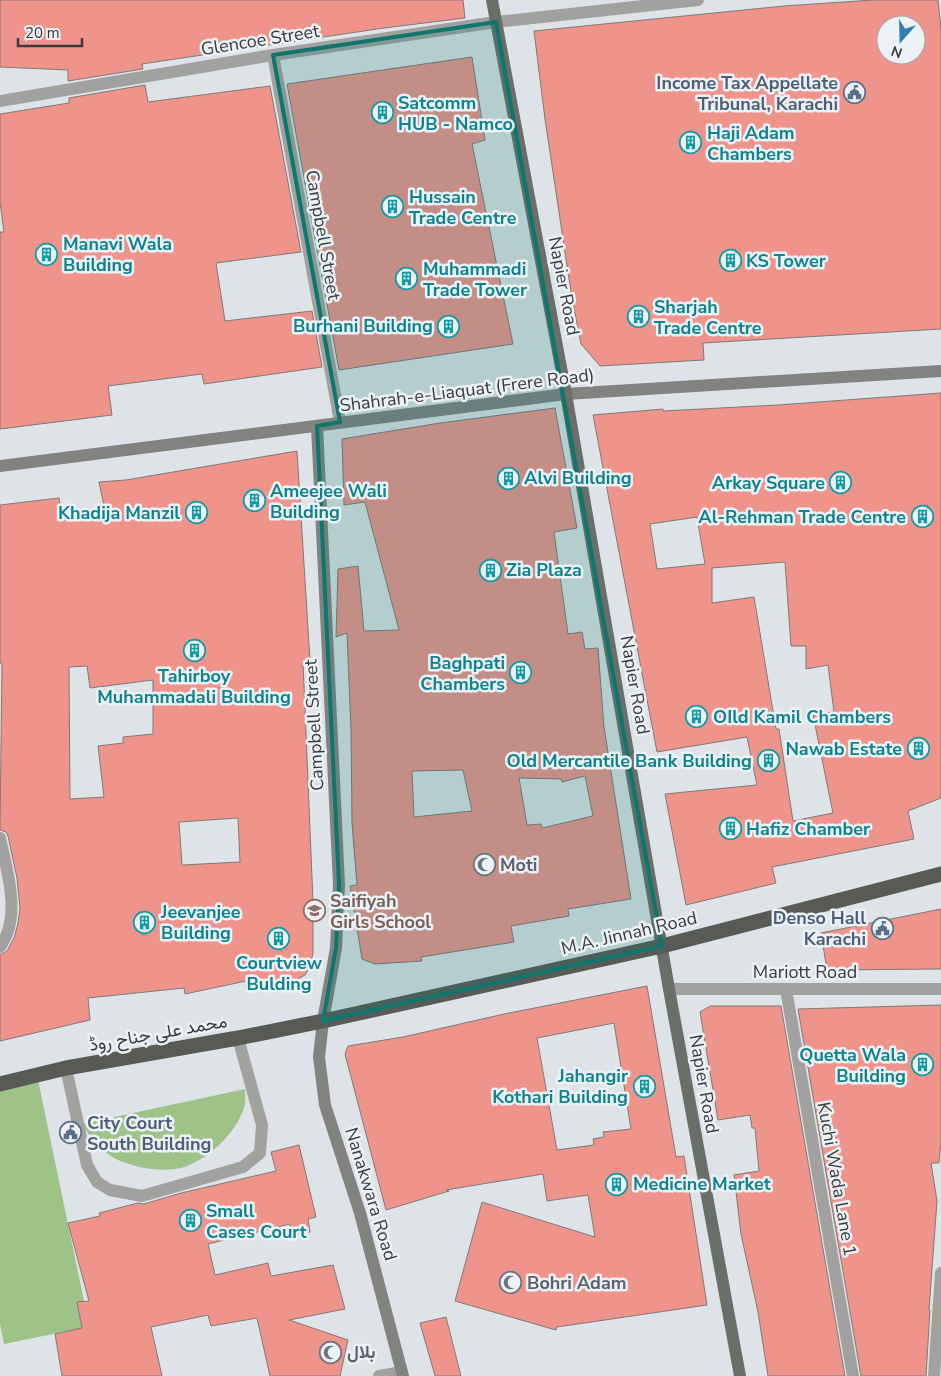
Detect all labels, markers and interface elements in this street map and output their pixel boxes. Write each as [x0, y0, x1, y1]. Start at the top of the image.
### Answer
scale bar [18, 15, 81, 47]
north arrow [876, 15, 926, 65]
street label: Glencoe Street [199, 19, 322, 61]
text: 20 m [25, 23, 60, 43]
text: N [889, 41, 905, 62]
place label: Income Tax Appellate Tribunal, Karachi [656, 71, 838, 116]
public building icon: Income Tax Appellate Tribunal, Karachi [842, 81, 866, 105]
place label: Satcomm HUB - Namco [398, 91, 513, 136]
building icon: Satcomm HUB - Namco [370, 101, 394, 125]
place label: Haji Adam Chambers [707, 121, 795, 166]
building icon: Haji Adam Chambers [679, 131, 703, 155]
street label: Campbell Street [300, 168, 346, 303]
place label: Hussain Trade Centre [409, 185, 517, 230]
building icon: Hussain Trade Centre [381, 195, 405, 219]
place label: Manavi Wala Building [63, 232, 172, 277]
street label: Napier Road [543, 235, 585, 337]
building icon: Manavi Wala Building [35, 242, 59, 266]
building icon: KS Tower [718, 249, 742, 273]
place label: KS Tower [746, 249, 826, 273]
place label: Muhammadi Trade Tower [423, 257, 527, 302]
building icon: Muhammadi Trade Tower [395, 267, 419, 291]
place label: Sharjah Trade Centre [654, 295, 762, 340]
building icon: Sharjah Trade Centre [626, 305, 650, 329]
place label: Burhani Building [293, 314, 433, 338]
building icon: Burhani Building [437, 314, 461, 338]
street label: Shahrah-e-Liaquat (Frere Road) [338, 362, 596, 418]
building icon: Alvi Building [496, 466, 520, 490]
place label: Alvi Building [524, 466, 632, 490]
place label: Arkay Square [712, 471, 825, 495]
building icon: Arkay Square [829, 471, 853, 495]
place label: Ameejee Wali Building [270, 479, 387, 524]
building icon: Ameejee Wali Building [242, 489, 266, 513]
place label: Khadija Manzil [58, 501, 180, 525]
building icon: Khadija Manzil [184, 501, 208, 525]
place label: Al-Rehman Trade Centre [698, 505, 906, 529]
building icon: Al-Rehman Trade Centre [910, 505, 934, 529]
building icon: Zia Plaza [478, 558, 502, 582]
place label: Zia Plaza [506, 558, 582, 582]
street label: Napier Road [614, 634, 656, 736]
building icon: Tahirboy Muhammadali Building [182, 639, 206, 663]
place label: Baghpati Chambers [420, 651, 505, 696]
street label: Campbell Street [299, 658, 329, 791]
building icon: Baghpati Chambers [509, 661, 533, 685]
place label: Tahirboy Muhammadali Building [97, 664, 291, 709]
building icon: OIld Kamil Chambers [685, 705, 709, 729]
place label: OIld Kamil Chambers [713, 705, 891, 729]
place label: Nawab Estate [785, 737, 902, 761]
building icon: Nawab Estate [906, 737, 930, 761]
place label: Old Mercantile Bank Building [507, 749, 752, 773]
building icon: Old Mercantile Bank Building [756, 749, 780, 773]
building icon: Hafiz Chamber [718, 817, 742, 841]
place label: Hafiz Chamber [746, 817, 870, 841]
mosque icon: Moti [472, 853, 496, 877]
place label: Moti [500, 853, 537, 877]
place label: Saifiyah Girls School [330, 889, 431, 934]
school or university icon: Saifiyah Girls School [302, 899, 326, 923]
place label: Jeevanjee Building [160, 900, 241, 945]
street label: M.A. Jinnah Road [559, 906, 699, 960]
place label: Denso Hall Karachi [773, 906, 866, 951]
building icon: Jeevanjee Building [133, 910, 157, 934]
public building icon: Denso Hall Karachi [870, 916, 894, 940]
building icon: Courtview Bulding [267, 926, 291, 950]
place label: Courtview Bulding [236, 951, 323, 996]
street label: Mariott Road [753, 960, 857, 984]
street label: محمد علی جناح روڈ [87, 1009, 229, 1057]
street label: Napier Road [683, 1033, 725, 1135]
place label: Quetta Wala Building [799, 1043, 906, 1088]
building icon: Quetta Wala Building [910, 1053, 934, 1077]
place label: Jahangir Kothari Building [492, 1064, 628, 1109]
building icon: Jahangir Kothari Building [632, 1074, 656, 1098]
street label: Kuchi Wada Lane 1 [812, 1100, 862, 1258]
place label: City Court South Building [87, 1111, 211, 1156]
public building icon: City Court South Building [59, 1121, 83, 1145]
street label: Nanakwara Road [339, 1124, 403, 1264]
building icon: Medicine Market [605, 1172, 629, 1196]
place label: Medicine Market [633, 1172, 771, 1196]
place label: Small Cases Court [206, 1199, 307, 1244]
building icon: Small Cases Court [178, 1209, 202, 1233]
mosque icon: Bohri Adam [499, 1271, 523, 1295]
place label: Bohri Adam [527, 1271, 627, 1295]
mosque icon: بلال [319, 1340, 343, 1364]
place label: بلال [347, 1340, 375, 1364]

